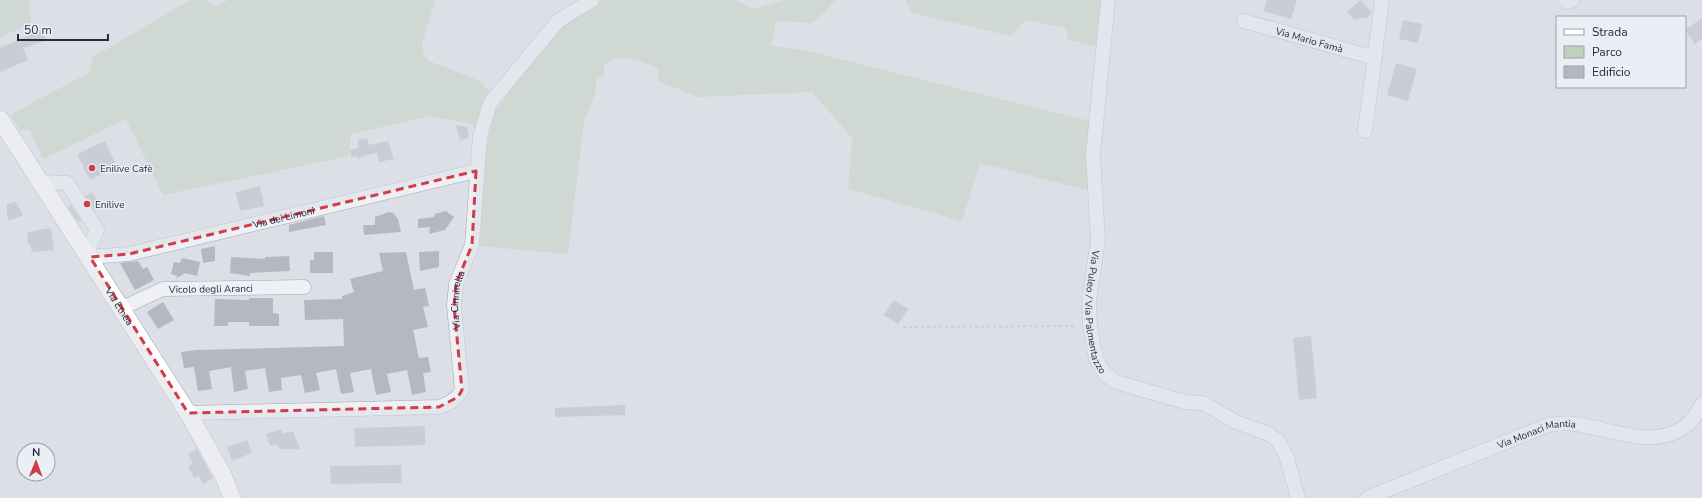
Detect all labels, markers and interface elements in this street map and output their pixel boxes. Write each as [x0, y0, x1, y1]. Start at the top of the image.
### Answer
scale bar [18, 16, 108, 42]
legend [1556, 16, 1686, 88]
text: 50 m [24, 22, 52, 38]
street label: Via Mario Famà [1273, 24, 1345, 57]
text: Strada [1592, 24, 1628, 40]
text: Parco [1592, 44, 1622, 60]
text: Edificio [1592, 64, 1631, 80]
place label: Enilive Cafè [100, 162, 152, 176]
marker: Enilive Cafè [87, 163, 97, 173]
place label: Enilive [95, 198, 125, 212]
marker: Enilive [82, 199, 92, 209]
street label: Via dei Limoni [250, 204, 316, 232]
street label: Via Puleo / Via Palmentazzo [1081, 248, 1109, 377]
street label: Via Cinnirella [448, 269, 469, 331]
street label: Vicolo degli Aranci [168, 282, 253, 297]
street label: Via Etnea [101, 284, 136, 328]
street label: Via Monaci Mantia [1494, 417, 1577, 453]
north arrow [16, 442, 56, 482]
text: N [32, 445, 40, 460]

